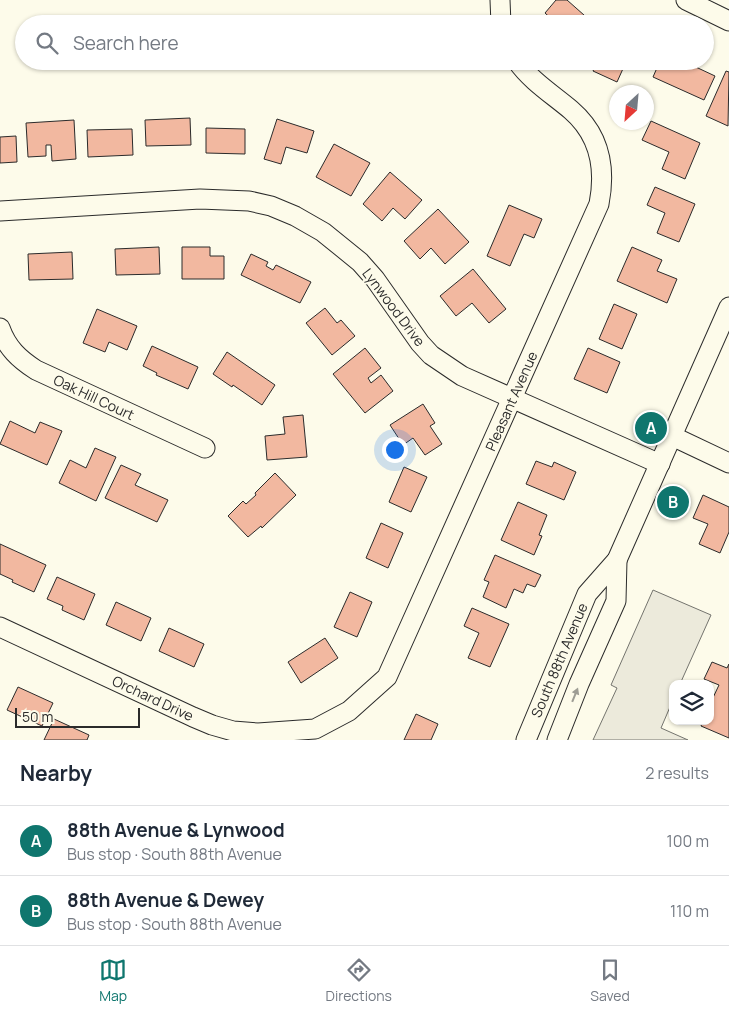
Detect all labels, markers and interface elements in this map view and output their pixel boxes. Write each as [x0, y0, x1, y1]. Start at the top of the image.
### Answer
search box [15, 15, 714, 70]
icon: search [33, 29, 61, 57]
text: Search here [73, 30, 179, 56]
north arrow [609, 85, 654, 130]
street label: Lynwood Drive [358, 264, 430, 350]
street label: Pleasant Avenue [480, 348, 542, 454]
street label: Oak Hill Court [51, 370, 138, 424]
pin: A [635, 409, 667, 447]
your location [382, 437, 408, 463]
pin: B [657, 483, 689, 521]
street label: South 88th Avenue [526, 600, 592, 720]
street label: Orchard Drive [109, 671, 197, 725]
map controls [669, 680, 714, 725]
button: layers [669, 680, 714, 725]
one-way arrow [571, 687, 579, 702]
scale bar [15, 705, 140, 728]
text: 50 m [22, 707, 53, 726]
text: Nearby [20, 759, 92, 787]
text: 2 results [645, 762, 709, 784]
text: 88th Avenue & Lynwood [67, 817, 285, 843]
text: A [31, 830, 41, 852]
text: 100 m [666, 830, 709, 852]
text: Bus stop · South 88th Avenue [67, 843, 282, 865]
text: 88th Avenue & Dewey [67, 887, 264, 913]
text: B [31, 900, 41, 922]
text: 110 m [670, 900, 709, 922]
text: Bus stop · South 88th Avenue [67, 913, 282, 935]
tab: Map [99, 956, 127, 1005]
tab: Directions [326, 956, 392, 1005]
tab: Saved [590, 956, 630, 1005]

